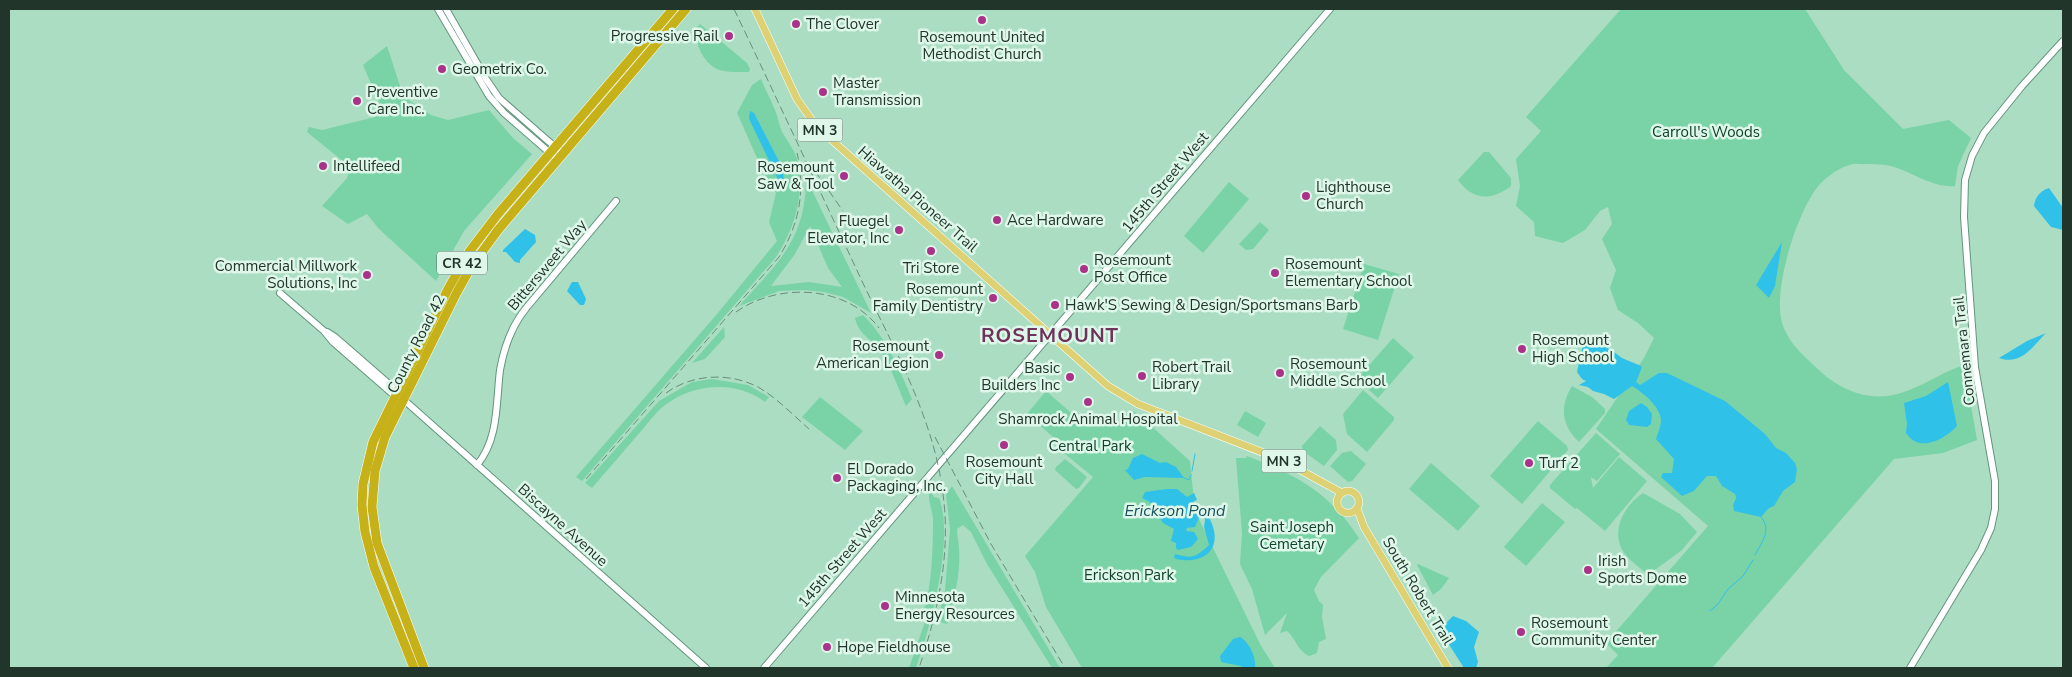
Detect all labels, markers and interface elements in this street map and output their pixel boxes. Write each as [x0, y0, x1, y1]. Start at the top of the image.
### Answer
place label: The Clover [806, 14, 880, 34]
marker: Rosemount United Methodist Church [976, 14, 988, 26]
marker: The Clover [790, 18, 802, 30]
place label: Progressive Rail [611, 26, 720, 46]
place label: Rosemount United Methodist Church [919, 27, 1045, 64]
marker: Progressive Rail [723, 30, 735, 42]
place label: Geometrix Co. [452, 59, 547, 79]
marker: Geometrix Co. [436, 63, 448, 75]
place label: Master Transmission [833, 73, 921, 110]
place label: Preventive Care Inc. [367, 82, 438, 119]
marker: Master Transmission [817, 86, 829, 98]
marker: Preventive Care Inc. [351, 95, 363, 107]
road number: MN 3 [798, 118, 842, 142]
park label: Carroll's Woods [1652, 122, 1760, 142]
street label: 145th Street West [1117, 127, 1213, 236]
street label: Hiawatha Pioneer Trail [854, 141, 983, 257]
place label: Intellifeed [333, 156, 400, 176]
place label: Rosemount Saw & Tool [757, 157, 835, 194]
marker: Intellifeed [317, 160, 329, 172]
marker: Rosemount Saw & Tool [838, 170, 850, 182]
place label: Lighthouse Church [1316, 177, 1391, 214]
marker: Lighthouse Church [1300, 190, 1312, 202]
place label: Ace Hardware [1007, 210, 1104, 230]
place label: Fluegel Elevator, Inc [807, 211, 890, 248]
marker: Ace Hardware [991, 214, 1003, 226]
street label: Bittersweet Way [503, 215, 591, 315]
marker: Fluegel Elevator, Inc [893, 224, 905, 236]
marker: Tri Store [925, 245, 937, 257]
place label: Rosemount Post Office [1094, 250, 1172, 287]
road number: CR 42 [437, 252, 487, 274]
place label: Rosemount Elementary School [1285, 254, 1412, 291]
place label: Commercial Millwork Solutions, Inc [215, 256, 357, 293]
place label: Tri Store [903, 258, 959, 278]
marker: Rosemount Post Office [1078, 263, 1090, 275]
marker: Rosemount Elementary School [1269, 267, 1281, 279]
marker: Commercial Millwork Solutions, Inc [361, 269, 373, 281]
place label: Rosemount Family Dentistry [873, 279, 984, 316]
street label: County Road 42 [382, 291, 450, 397]
marker: Rosemount Family Dentistry [987, 292, 999, 304]
place label: Hawk'S Sewing & Design/Sportsmans Barb [1065, 295, 1358, 315]
street label: Connemara Trail [1948, 295, 1980, 407]
marker: Hawk'S Sewing & Design/Sportsmans Barb [1049, 299, 1061, 311]
district label: ROSEMOUNT [981, 322, 1119, 349]
place label: Rosemount High School [1532, 330, 1614, 367]
place label: Rosemount American Legion [816, 336, 930, 373]
marker: Rosemount High School [1516, 343, 1528, 355]
marker: Rosemount American Legion [933, 349, 945, 361]
place label: Rosemount Middle School [1290, 354, 1386, 391]
place label: Robert Trail Library [1152, 357, 1231, 394]
place label: Basic Builders Inc [981, 358, 1060, 395]
marker: Rosemount Middle School [1274, 367, 1286, 379]
marker: Robert Trail Library [1136, 370, 1148, 382]
marker: Basic Builders Inc [1064, 371, 1076, 383]
marker: Shamrock Animal Hospital [1082, 396, 1094, 408]
place label: Shamrock Animal Hospital [998, 409, 1178, 429]
park label: Central Park [1049, 436, 1132, 456]
marker: Rosemount City Hall [998, 439, 1010, 451]
road number: MN 3 [1262, 450, 1306, 472]
place label: Rosemount City Hall [966, 452, 1043, 489]
place label: Turf 2 [1539, 453, 1579, 473]
marker: Turf 2 [1523, 457, 1535, 469]
place label: El Dorado Packaging, Inc. [847, 459, 946, 496]
marker: El Dorado Packaging, Inc. [831, 472, 843, 484]
street label: Biscayne Avenue [514, 479, 612, 571]
water label: Erickson Pond [1125, 500, 1226, 522]
street label: 145th Street West [793, 504, 891, 612]
park label: Saint Joseph Cemetary [1250, 517, 1334, 554]
street label: South Robert Trail [1378, 533, 1458, 649]
place label: Irish Sports Dome [1598, 551, 1687, 588]
marker: Irish Sports Dome [1582, 564, 1594, 576]
park label: Erickson Park [1084, 565, 1174, 585]
place label: Minnesota Energy Resources [895, 587, 1015, 624]
marker: Minnesota Energy Resources [879, 600, 891, 612]
place label: Rosemount Community Center [1531, 613, 1657, 650]
marker: Rosemount Community Center [1515, 626, 1527, 638]
place label: Hope Fieldhouse [837, 637, 951, 657]
marker: Hope Fieldhouse [821, 641, 833, 653]

